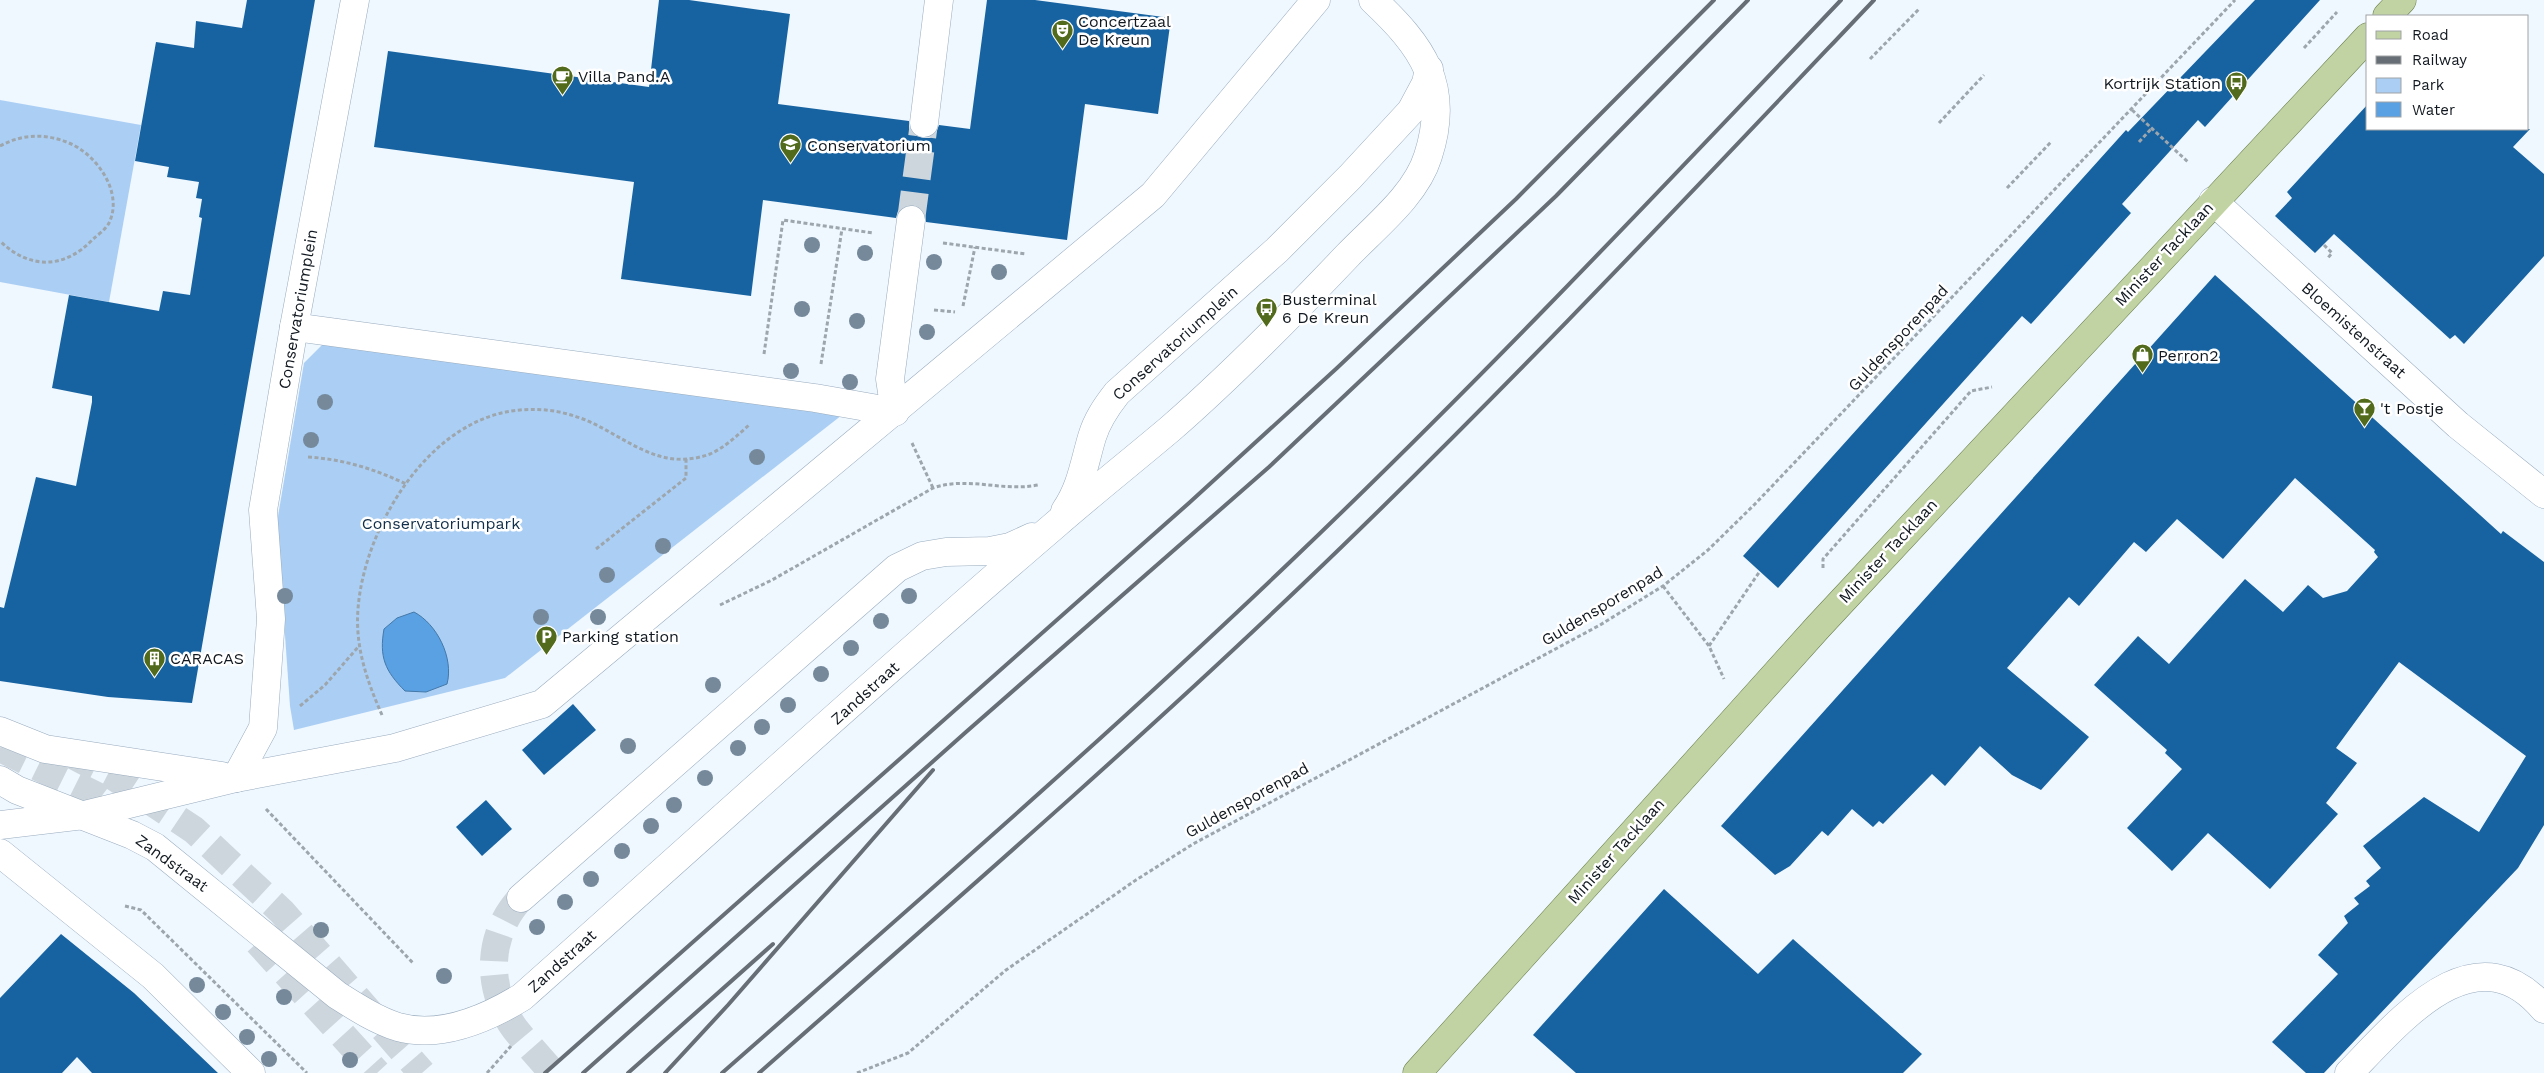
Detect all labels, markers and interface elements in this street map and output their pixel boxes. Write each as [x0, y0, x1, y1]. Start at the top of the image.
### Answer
place label: Concertzaal De Kreun [1078, 12, 1171, 49]
legend [2366, 15, 2529, 130]
theatre icon: Concertzaal De Kreun [1050, 18, 1074, 49]
text: Road [2412, 26, 2449, 44]
text: Railway [2412, 51, 2467, 69]
cafe icon: Villa Pand.A [550, 64, 574, 95]
place label: Villa Pand.A [578, 67, 671, 86]
bus stop icon: Kortrijk Station [2225, 71, 2249, 102]
place label: Kortrijk Station [2103, 74, 2221, 93]
text: Park [2412, 76, 2445, 94]
text: Water [2412, 101, 2455, 119]
school or university icon: Conservatorium [779, 133, 803, 164]
place label: Conservatorium [807, 136, 931, 155]
street label: Minister Tacklaan [2111, 198, 2217, 310]
street label: Conservatoriumplein [275, 228, 321, 390]
street label: Bloemistenstraat [2298, 278, 2410, 382]
street label: Guldensporenpad [1844, 281, 1952, 395]
street label: Conservatoriumplein [1108, 282, 1242, 404]
place label: Busterminal 6 De Kreun [1282, 290, 1377, 327]
bus stop icon: Busterminal 6 De Kreun [1254, 296, 1278, 327]
shop icon: Perron2 [2130, 343, 2154, 374]
place label: Perron2 [2158, 346, 2218, 365]
bar icon: 't Postje [2352, 396, 2376, 427]
place label: 't Postje [2380, 399, 2444, 418]
street label: Minister Tacklaan [1835, 495, 1941, 607]
park label: Conservatoriumpark [362, 514, 520, 533]
street label: Guldensporenpad [1538, 562, 1666, 650]
parking icon: Parking station [534, 624, 558, 655]
place label: Parking station [562, 627, 679, 646]
building icon: CARACAS [142, 646, 166, 677]
place label: CARACAS [170, 649, 244, 668]
street label: Zandstraat [827, 657, 903, 729]
street label: Guldensporenpad [1182, 758, 1312, 842]
street label: Minister Tacklaan [1564, 794, 1668, 908]
street label: Zandstraat [132, 830, 212, 896]
street label: Zandstraat [524, 925, 600, 997]

